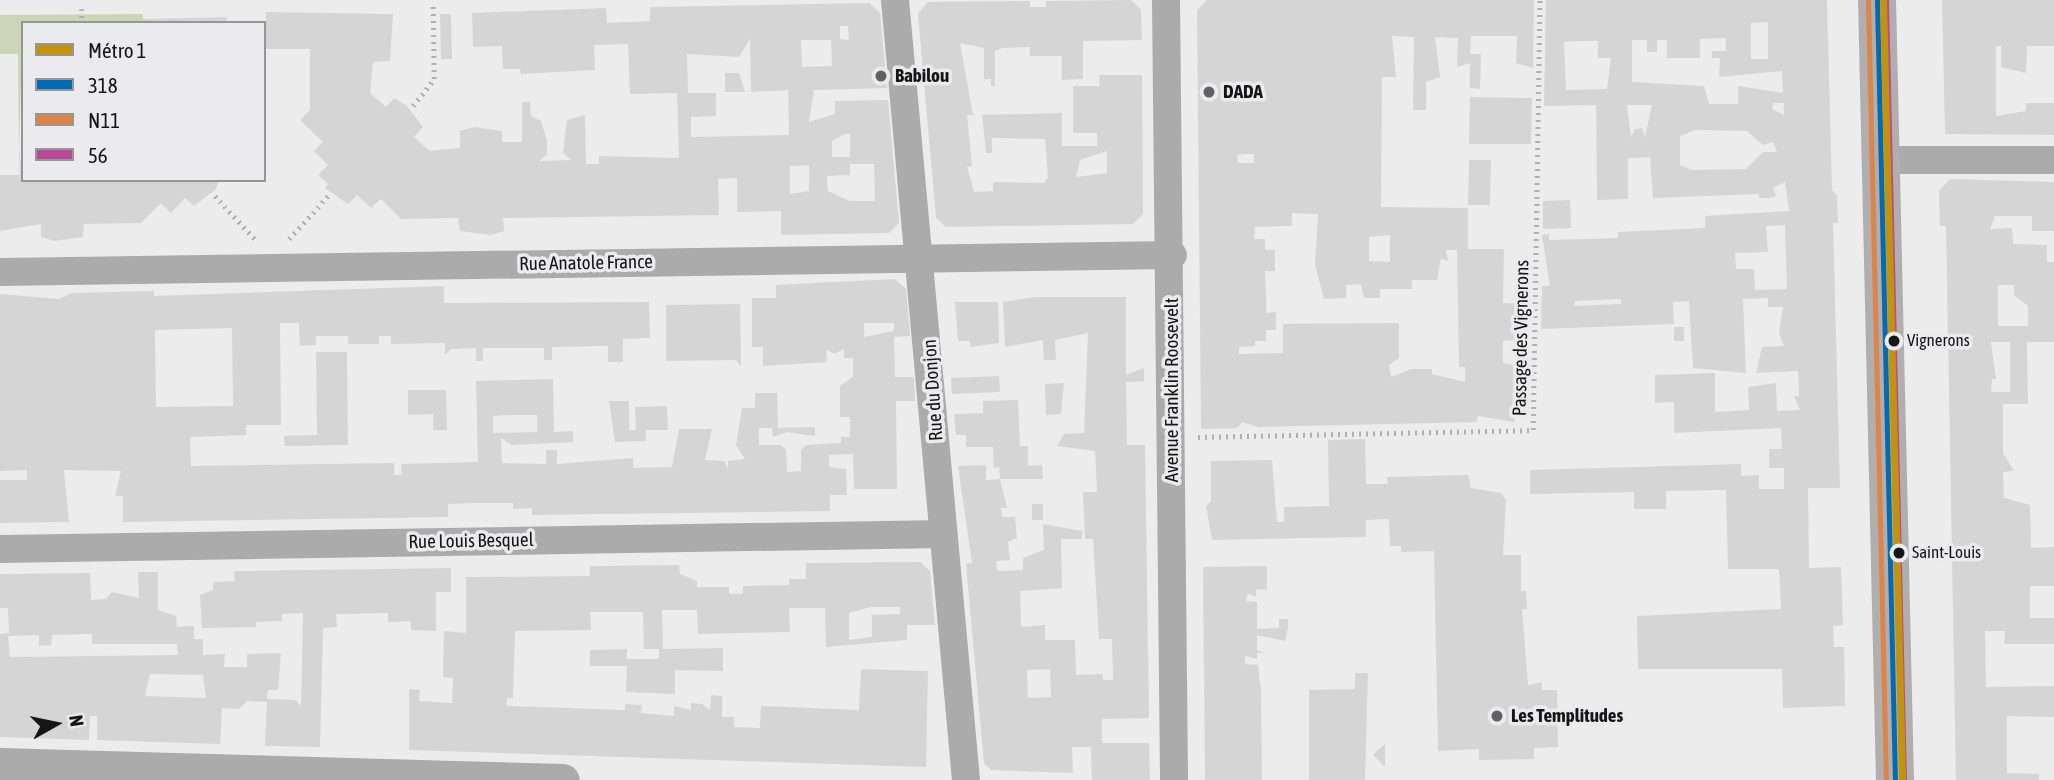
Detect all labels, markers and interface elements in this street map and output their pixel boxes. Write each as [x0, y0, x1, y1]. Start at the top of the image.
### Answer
legend [21, 21, 266, 182]
text: Métro 1 [88, 38, 146, 62]
place label: Babilou [895, 65, 949, 87]
marker: Babilou [873, 68, 889, 84]
text: 318 [88, 73, 118, 97]
place label: DADA [1223, 81, 1263, 103]
marker: DADA [1201, 84, 1217, 100]
text: N11 [88, 108, 120, 132]
text: 56 [88, 143, 108, 167]
street label: Rue Anatole France [519, 250, 653, 276]
street label: Passage des Vignerons [1508, 260, 1534, 416]
street label: Avenue Franklin Roosevelt [1161, 298, 1183, 482]
place label: Vignerons [1907, 331, 1970, 351]
marker: Vignerons [1887, 334, 1901, 348]
street label: Rue du Donjon [918, 338, 948, 442]
street label: Rue Louis Besquel [408, 529, 534, 553]
place label: Saint-Louis [1912, 543, 1981, 563]
marker: Saint-Louis [1892, 546, 1906, 560]
north arrow [21, 689, 91, 759]
place label: Les Templitudes [1511, 705, 1623, 727]
marker: Les Templitudes [1489, 708, 1505, 724]
text: N [65, 713, 88, 728]

